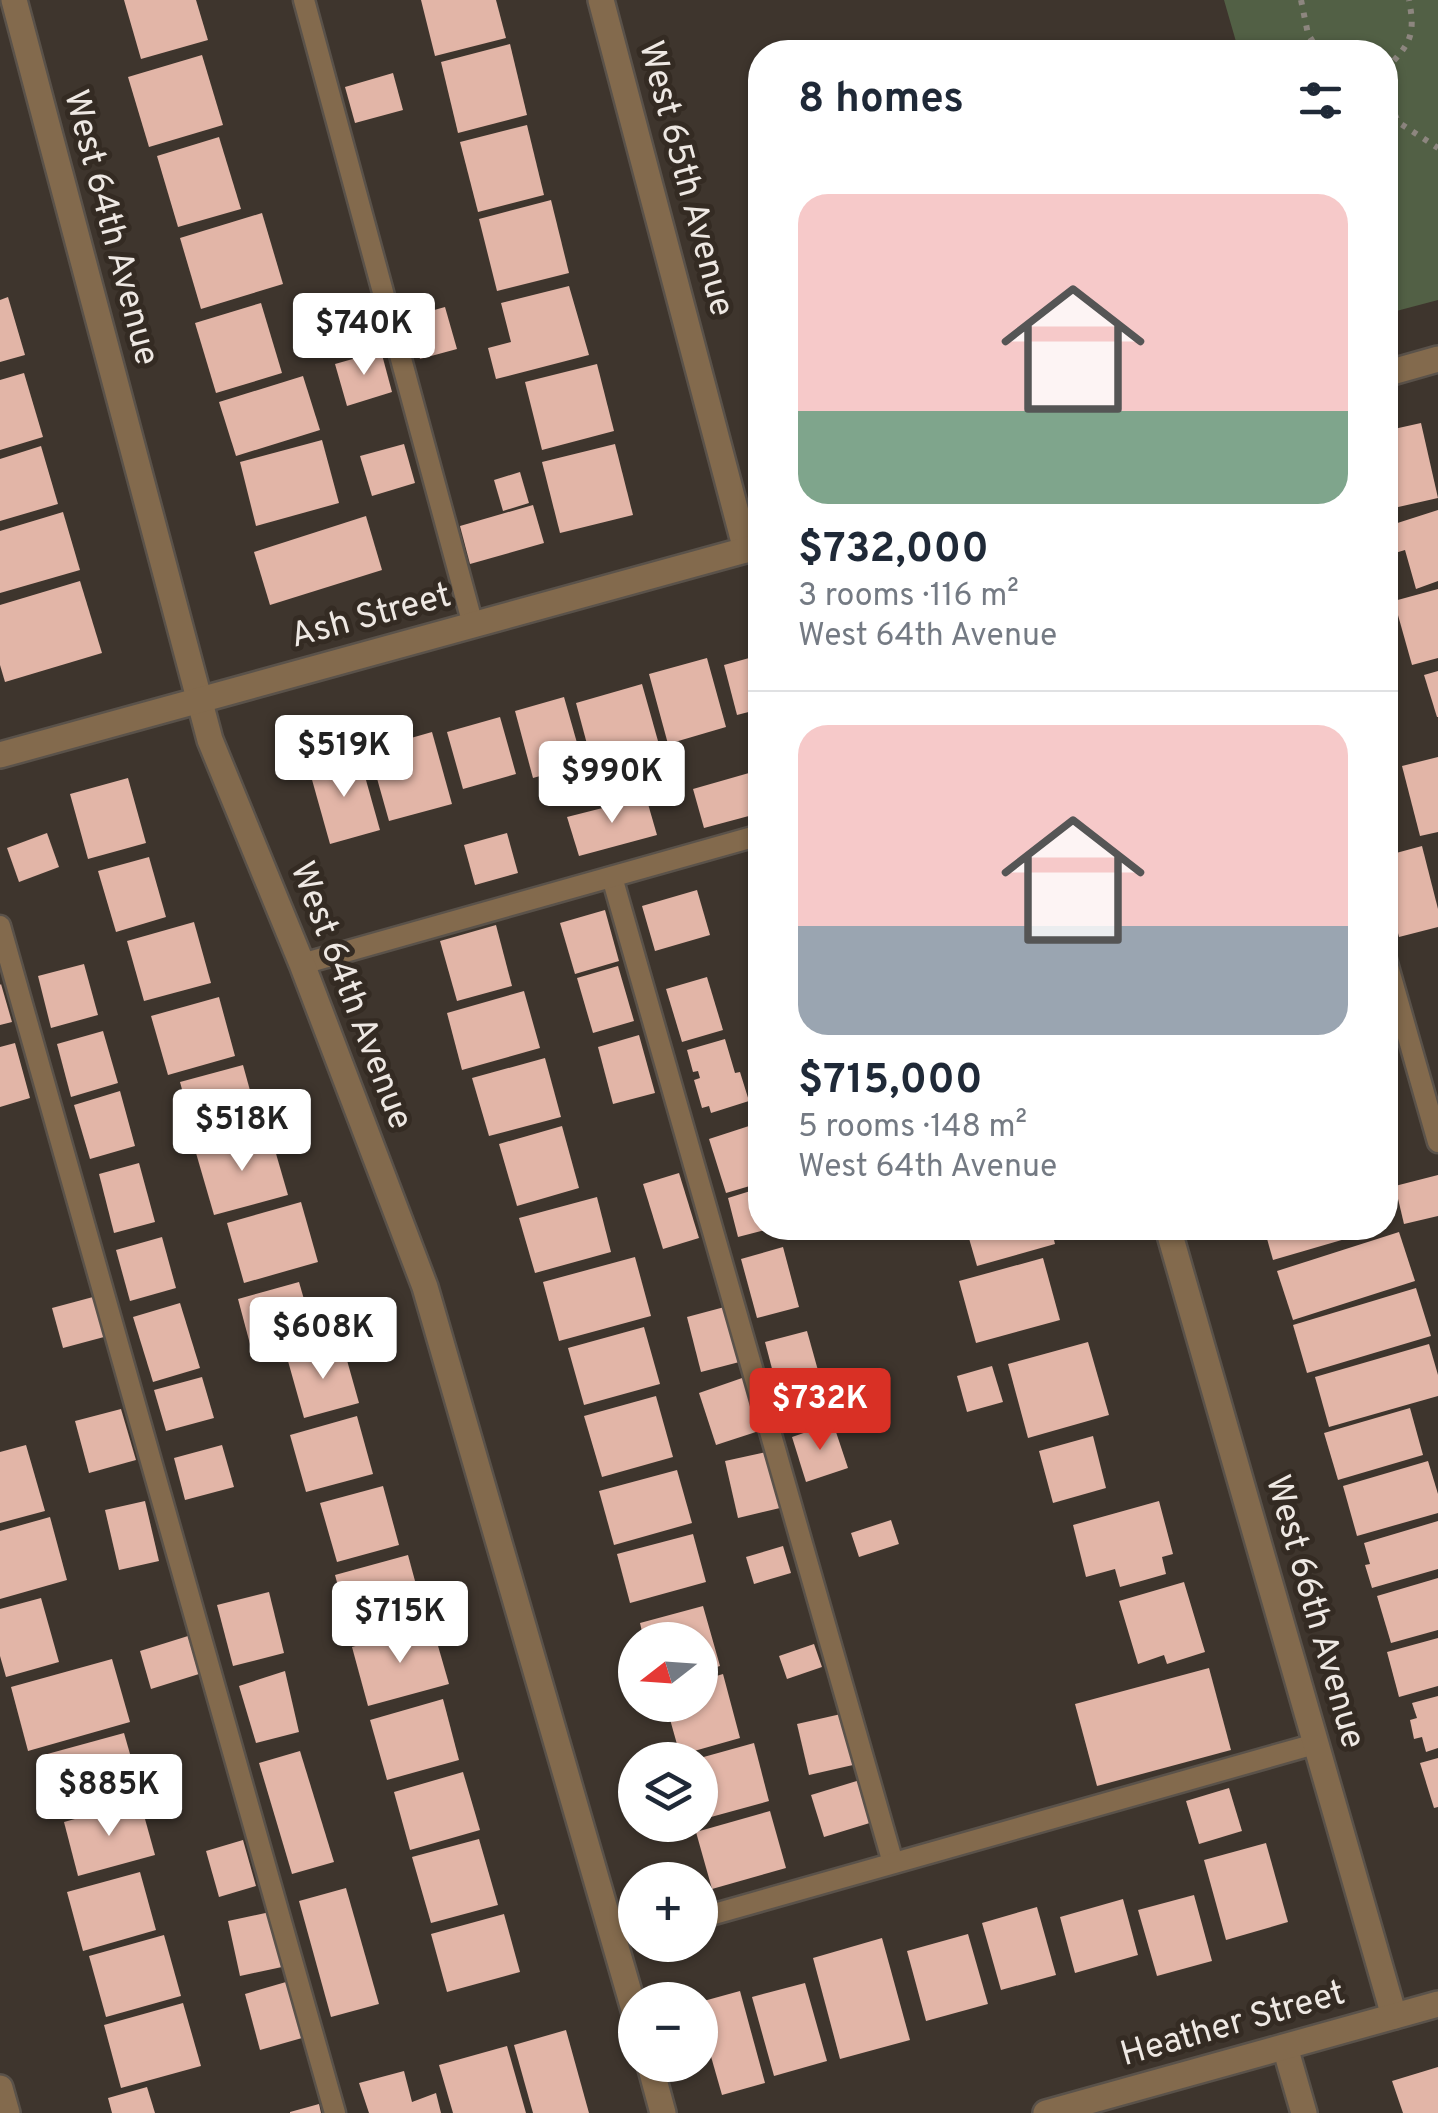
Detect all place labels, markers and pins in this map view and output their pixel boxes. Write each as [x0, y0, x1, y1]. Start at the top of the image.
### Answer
pin: $740K [294, 293, 434, 378]
pin: $519K [274, 715, 414, 800]
pin: $990K [542, 741, 682, 826]
pin: $518K [172, 1089, 312, 1174]
pin: $608K [253, 1297, 393, 1382]
pin: $732K [750, 1368, 890, 1453]
pin: $715K [330, 1581, 470, 1666]
pin: $885K [39, 1754, 179, 1839]

